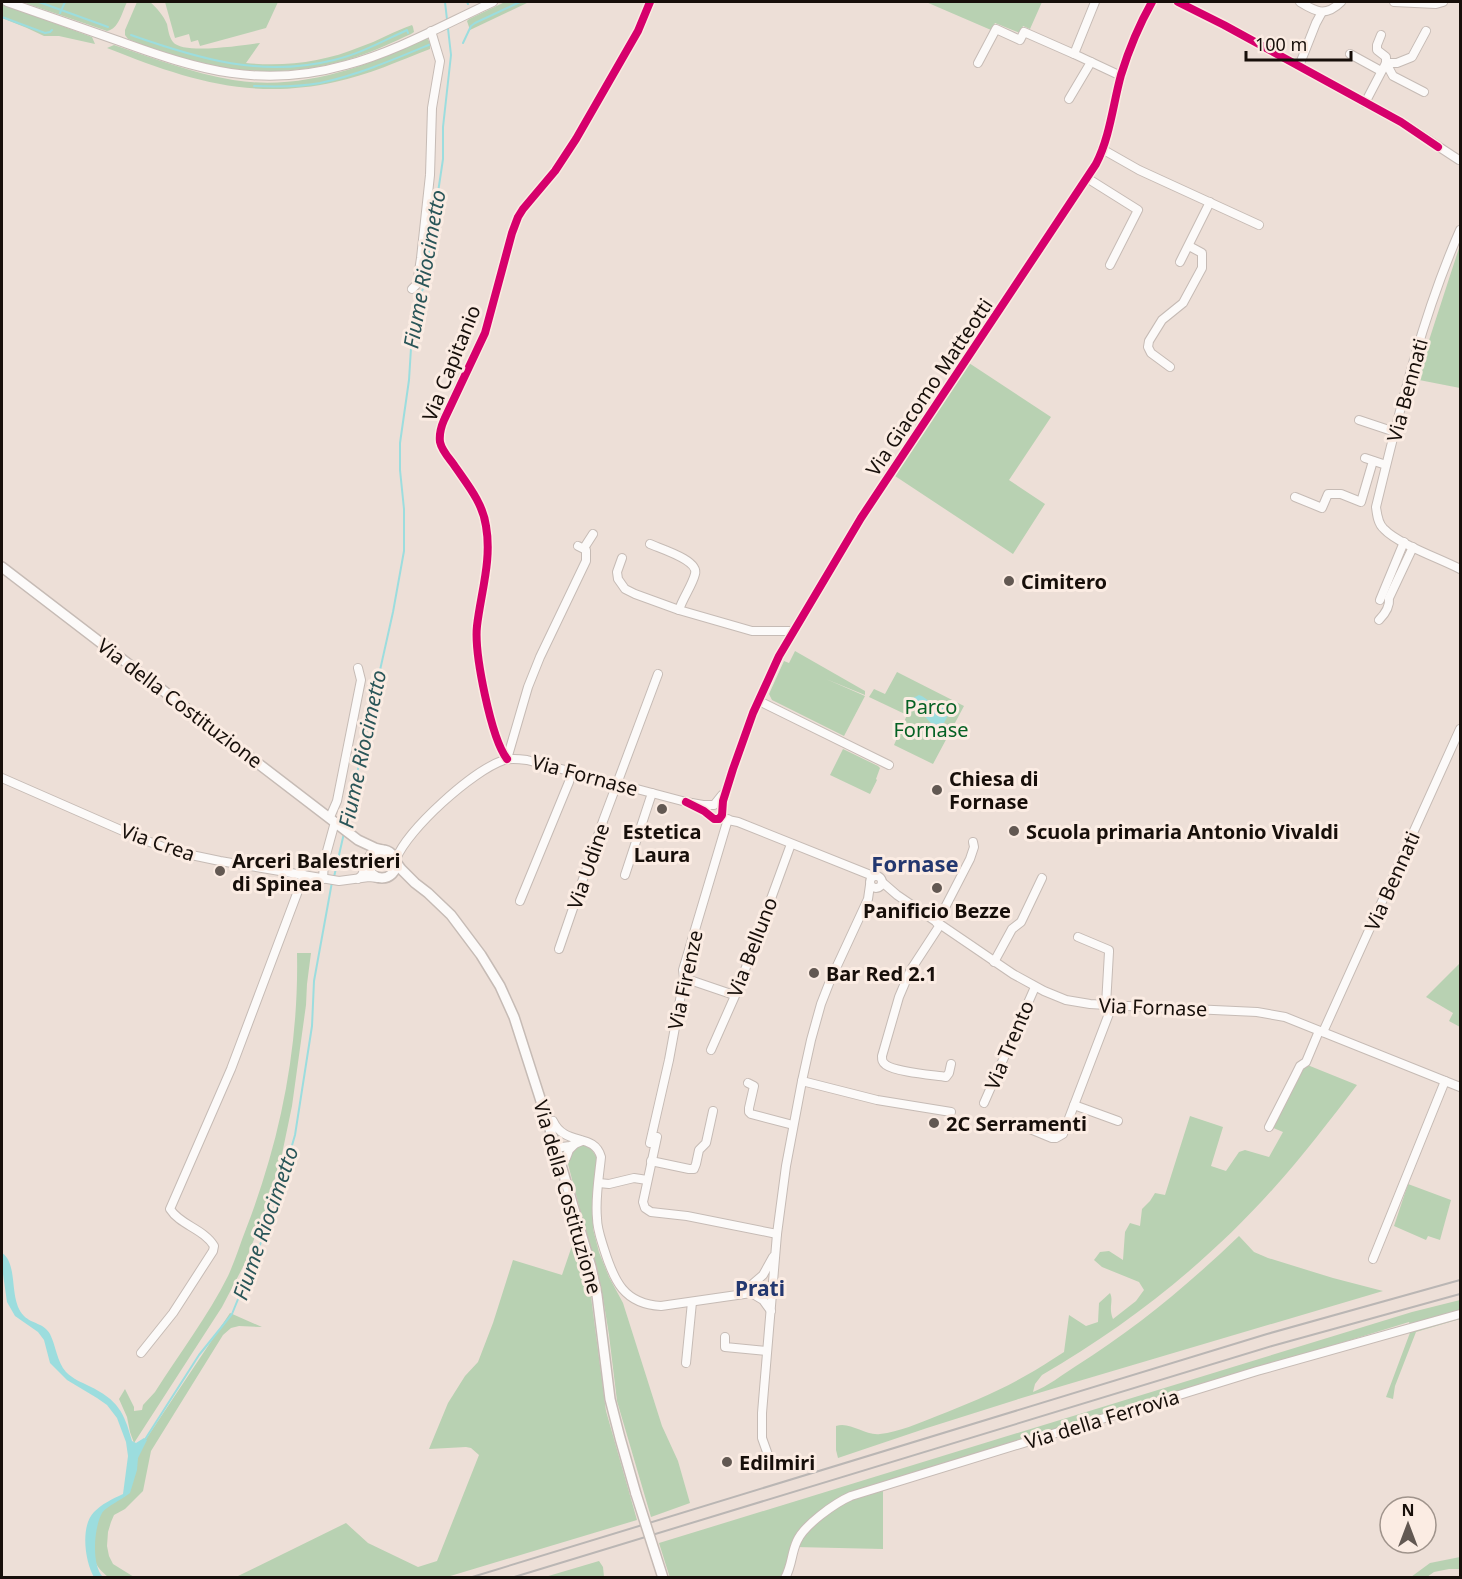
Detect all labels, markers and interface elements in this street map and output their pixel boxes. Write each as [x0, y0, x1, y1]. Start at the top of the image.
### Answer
scale bar [1246, 24, 1351, 62]
text: 100 m [1255, 32, 1307, 56]
water label: Fiume Riocimetto [396, 187, 452, 351]
street label: Via Giacomo Matteotti [859, 293, 999, 481]
street label: Via Capitanio [415, 301, 487, 425]
street label: Via Bennati [1380, 335, 1434, 445]
place label: Cimitero [1021, 568, 1107, 595]
marker: Cimitero [1002, 574, 1016, 588]
street label: Via della Costituzione [92, 632, 268, 774]
water label: Fiume Riocimetto [332, 667, 392, 831]
park label: Parco Fornase [893, 693, 969, 743]
street label: Via Fornase [529, 748, 641, 802]
place label: Chiesa di Fornase [949, 765, 1039, 815]
marker: Chiesa di Fornase [930, 783, 944, 797]
marker: Estetica Laura [655, 802, 669, 816]
street label: Via Crea [117, 817, 199, 867]
place label: Estetica Laura [623, 818, 701, 868]
place label: Scuola primaria Antonio Vivaldi [1026, 818, 1339, 845]
street label: Via Udine [561, 819, 615, 913]
marker: Scuola primaria Antonio Vivaldi [1007, 824, 1021, 838]
street label: Via Bennati [1358, 827, 1426, 935]
place label: Arceri Balestrieri di Spinea [232, 847, 400, 897]
district label: Fornase [871, 848, 959, 878]
marker: Arceri Balestrieri di Spinea [213, 864, 227, 878]
marker: Panificio Bezze [930, 881, 944, 895]
street label: Via Belluno [721, 893, 783, 1001]
place label: Panificio Bezze [863, 897, 1011, 924]
street label: Via Firenze [661, 928, 709, 1032]
place label: Bar Red 2.1 [826, 960, 937, 987]
marker: Bar Red 2.1 [807, 966, 821, 980]
street label: Via Fornase [1098, 992, 1208, 1022]
street label: Via Trento [978, 996, 1040, 1094]
street label: Via della Costituzione [527, 1097, 609, 1297]
place label: 2C Serramenti [946, 1110, 1087, 1137]
marker: 2C Serramenti [927, 1116, 941, 1130]
water label: Fiume Riocimetto [226, 1142, 304, 1304]
district label: Prati [735, 1274, 785, 1302]
street label: Via della Ferrovia [1022, 1383, 1182, 1455]
place label: Edilmiri [739, 1449, 815, 1476]
marker: Edilmiri [720, 1455, 734, 1469]
north arrow [1378, 1495, 1438, 1555]
text: N [1401, 1499, 1415, 1521]

